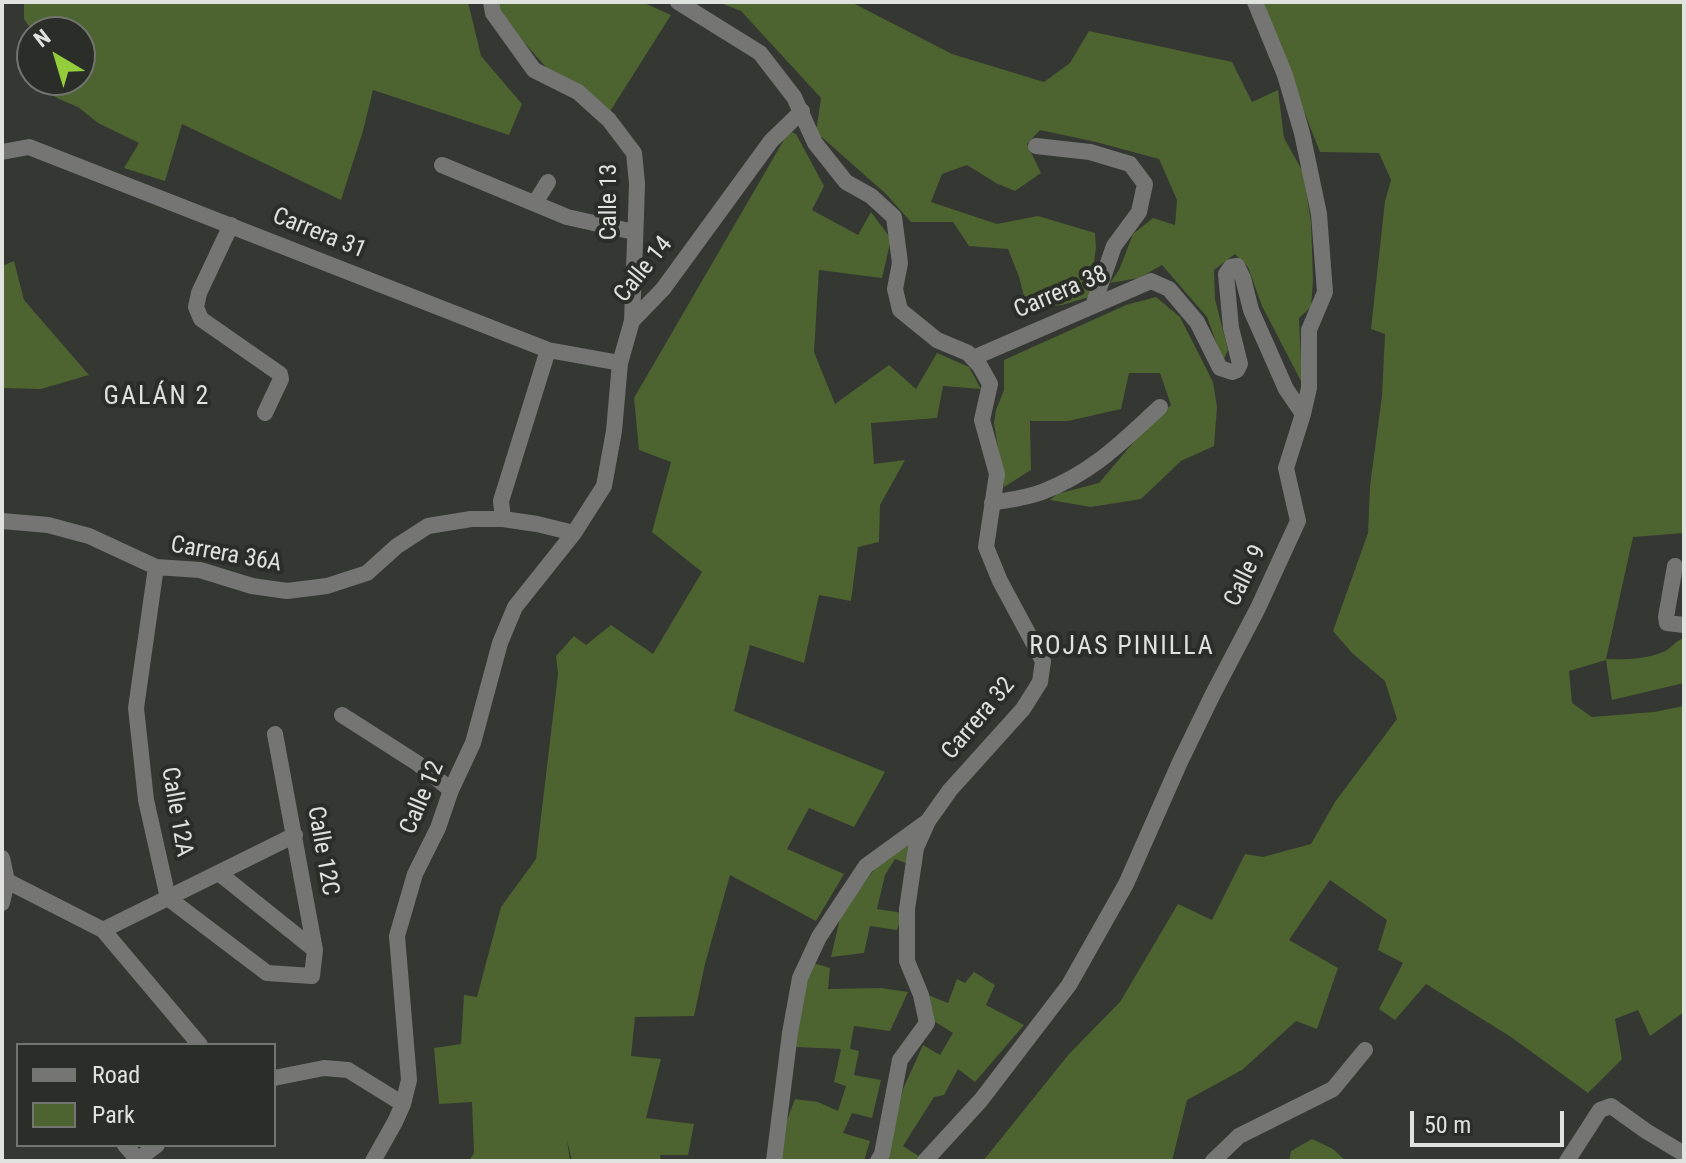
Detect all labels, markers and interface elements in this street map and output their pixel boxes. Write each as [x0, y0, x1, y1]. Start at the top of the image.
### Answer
north arrow [16, 16, 96, 96]
text: N [29, 24, 55, 52]
street label: Calle 13 [596, 164, 624, 240]
street label: Carrera 31 [268, 202, 370, 266]
street label: Calle 14 [609, 231, 679, 309]
street label: Carrera 38 [1010, 261, 1112, 325]
district label: GALÁN 2 [104, 381, 210, 413]
street label: Carrera 36A [168, 531, 284, 579]
street label: Calle 9 [1219, 541, 1273, 611]
district label: ROJAS PINILLA [1029, 631, 1215, 663]
street label: Carrera 32 [936, 672, 1022, 766]
street label: Calle 12 [395, 757, 451, 839]
street label: Calle 12A [154, 765, 198, 859]
street label: Calle 12C [300, 804, 344, 898]
legend [16, 1043, 276, 1147]
text: Road [92, 1061, 140, 1089]
scale bar [1414, 1095, 1568, 1145]
text: Park [92, 1101, 135, 1129]
text: 50 m [1424, 1111, 1471, 1139]

